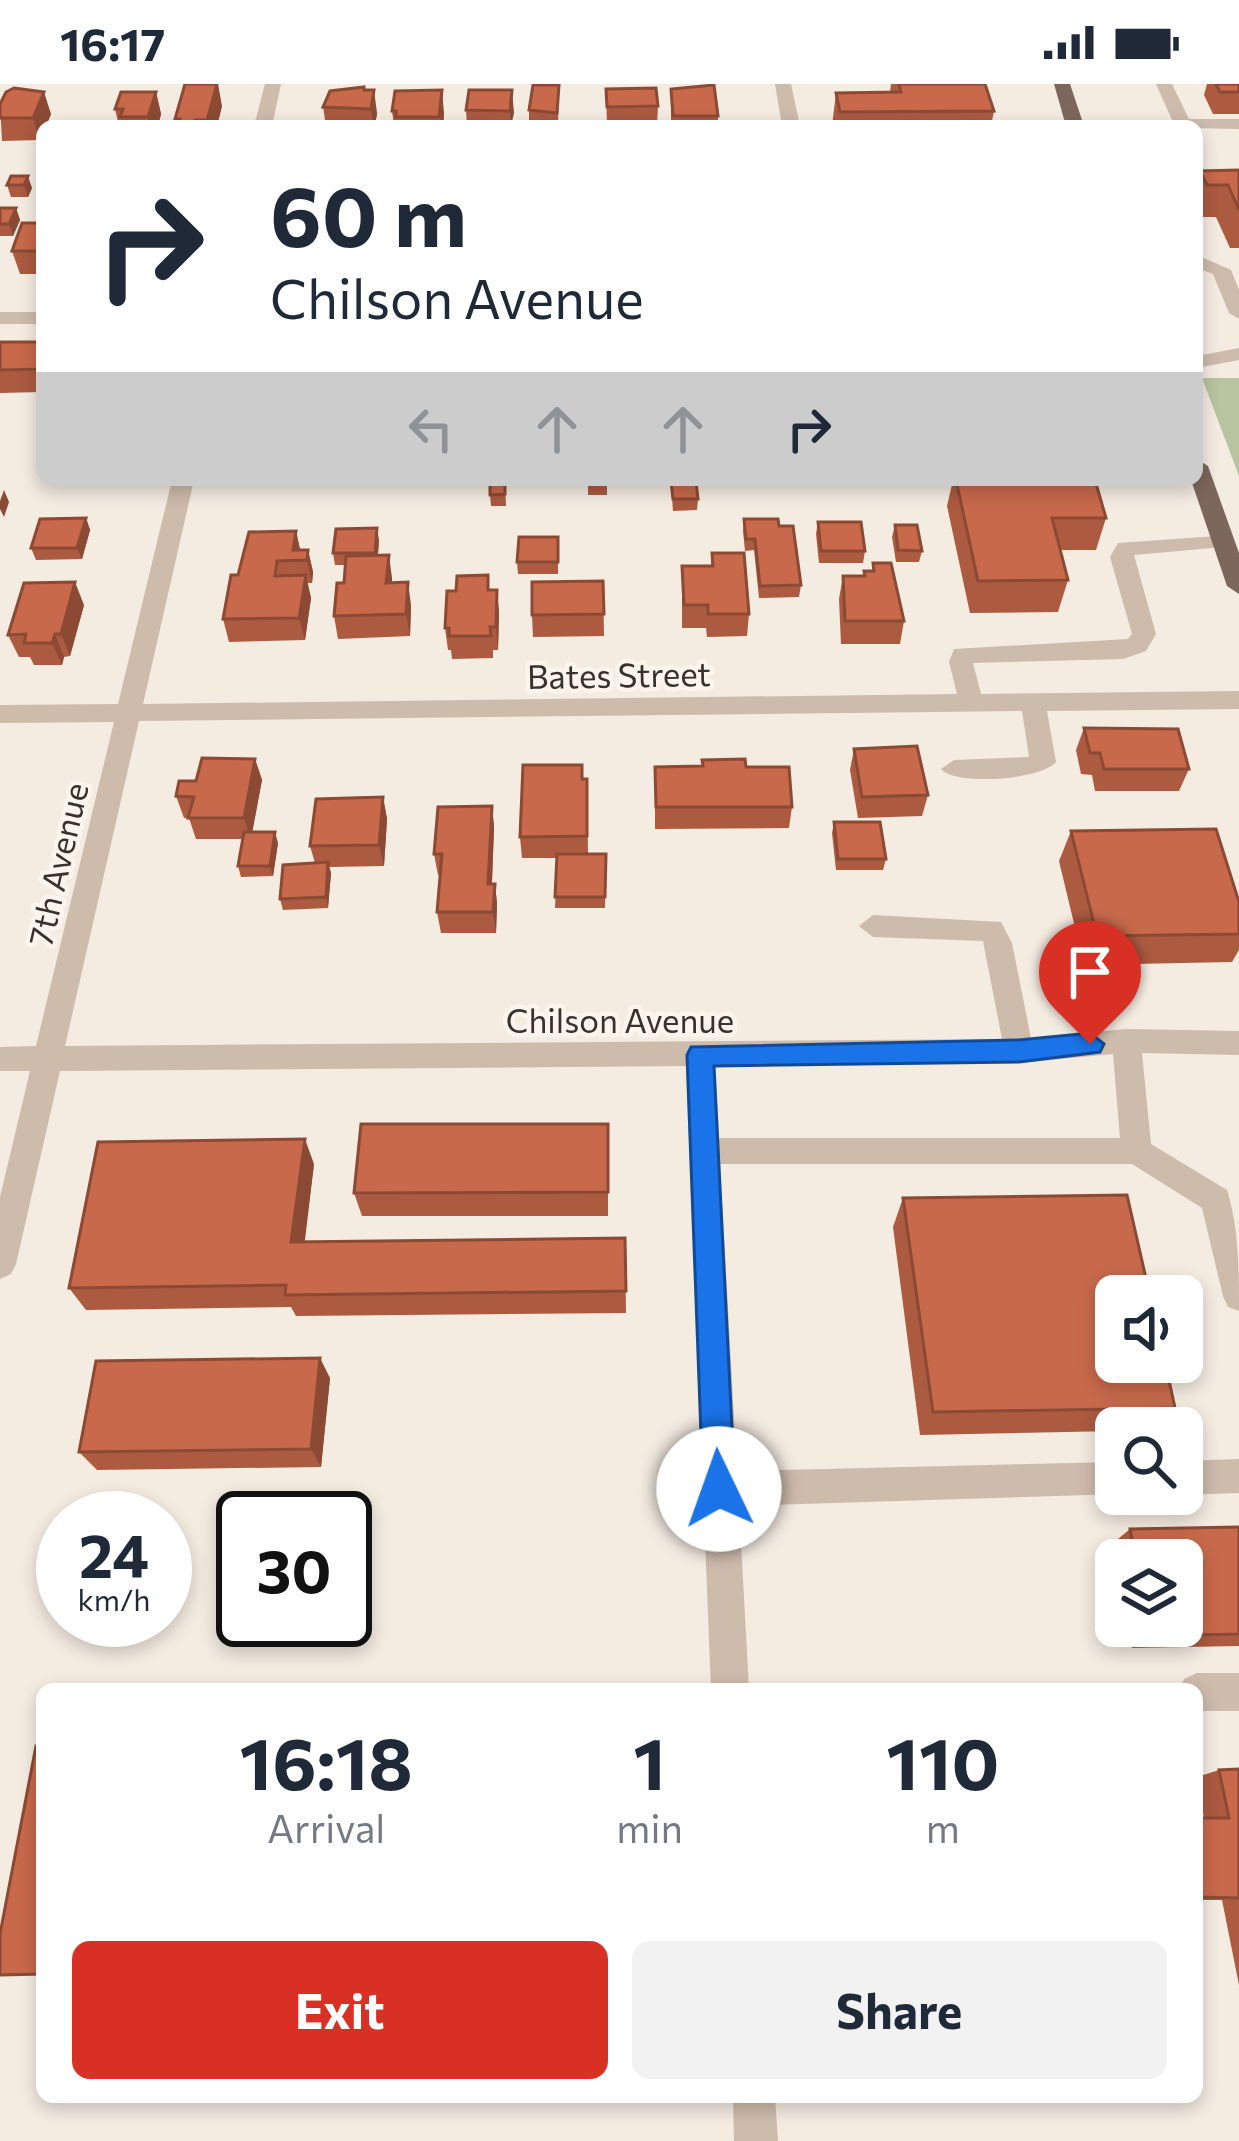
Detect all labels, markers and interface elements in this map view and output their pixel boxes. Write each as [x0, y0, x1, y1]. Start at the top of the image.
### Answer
text: 16:17 [60, 15, 165, 70]
text: 60 m [270, 162, 467, 264]
icon: right [72, 168, 228, 324]
text: Chilson Avenue [270, 264, 644, 330]
icon: left [398, 396, 464, 462]
icon: ahead [524, 396, 590, 462]
icon: ahead [650, 396, 716, 462]
icon: right [776, 396, 842, 462]
street label: Bates Street [527, 652, 711, 696]
street label: 7th Avenue [18, 778, 96, 950]
pin [1039, 921, 1141, 1044]
icon: arrive [1057, 939, 1123, 1005]
street label: Chilson Avenue [506, 999, 734, 1040]
map controls [1095, 1275, 1203, 1647]
button: sound [1095, 1275, 1203, 1383]
button: search [1095, 1407, 1203, 1515]
position arrow [656, 1426, 782, 1552]
speed limit sign: 30 [216, 1491, 372, 1647]
text: 24 [79, 1517, 149, 1590]
button: layers [1095, 1539, 1203, 1647]
text: km/h [78, 1580, 150, 1617]
text: 16:18 [240, 1717, 413, 1805]
text: 1 [633, 1717, 666, 1805]
text: 110 [886, 1717, 999, 1805]
text: Arrival [267, 1803, 385, 1851]
text: min [616, 1803, 683, 1851]
text: m [926, 1803, 960, 1851]
button: Exit [72, 1941, 608, 2079]
button: Share [632, 1941, 1167, 2079]

